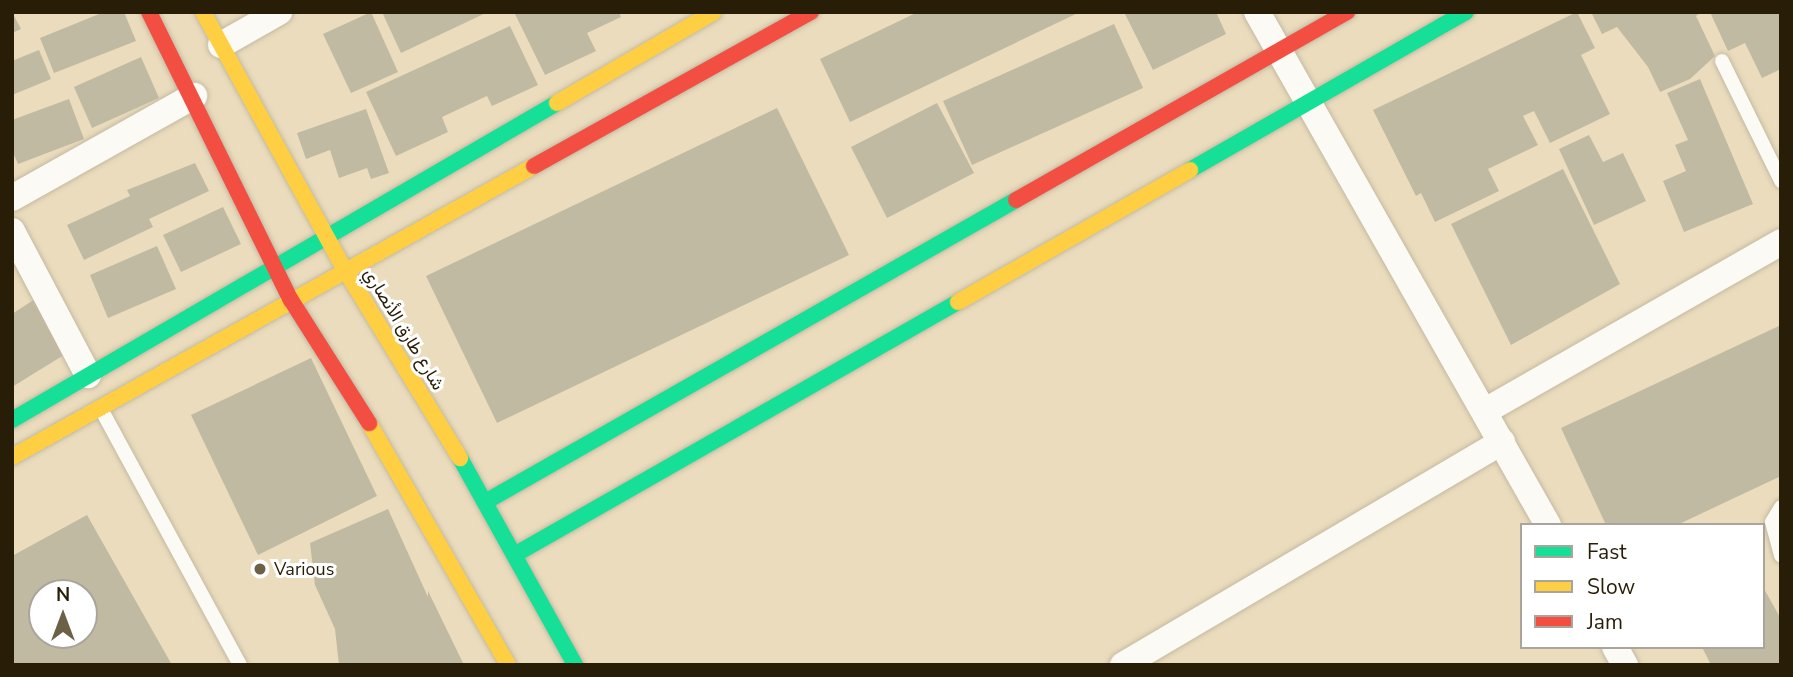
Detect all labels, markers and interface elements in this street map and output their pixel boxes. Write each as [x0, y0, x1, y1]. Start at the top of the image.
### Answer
street label: شارع طارق الأنصاري [359, 264, 449, 394]
legend [1520, 523, 1765, 649]
text: Fast [1587, 538, 1627, 566]
place label: Various [274, 558, 334, 580]
marker: Various [252, 561, 268, 577]
text: Slow [1587, 573, 1635, 601]
north arrow [28, 579, 98, 649]
text: N [56, 582, 70, 608]
text: Jam [1587, 608, 1623, 636]

